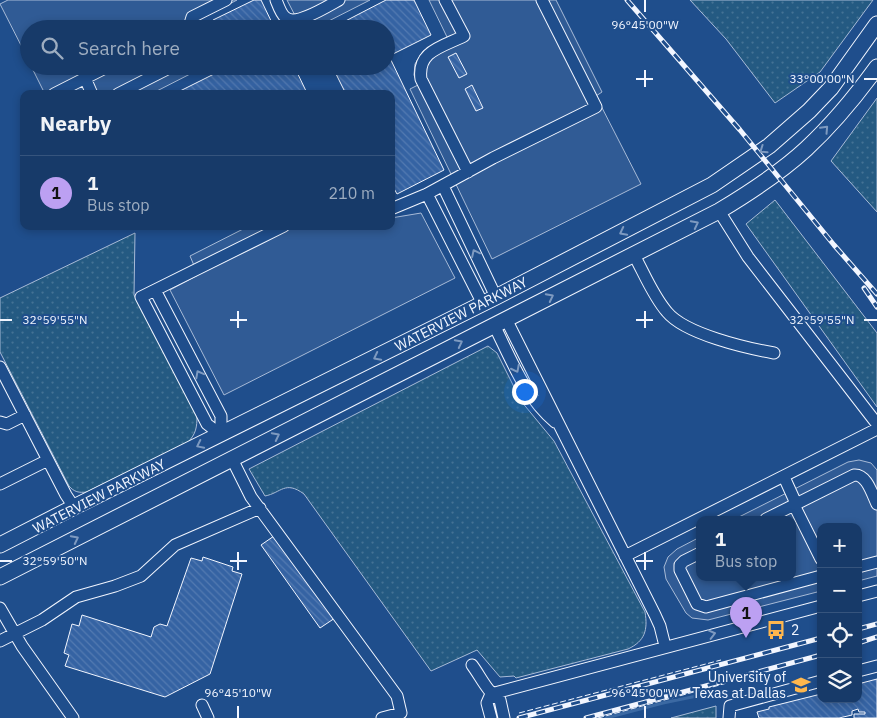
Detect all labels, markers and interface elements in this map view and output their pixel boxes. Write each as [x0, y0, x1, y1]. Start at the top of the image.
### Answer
text: 96°45'00"W [611, 17, 679, 32]
search box [20, 20, 395, 75]
icon: search [38, 34, 66, 62]
text: Search here [78, 36, 180, 60]
text: 33°00'00"N [789, 71, 855, 86]
text: Nearby [40, 109, 111, 137]
one-way arrow [819, 125, 828, 134]
one-way arrow [759, 144, 769, 153]
text: 1 [87, 171, 98, 195]
text: 1 [51, 183, 61, 203]
text: 210 m [328, 183, 375, 203]
text: Bus stop [87, 195, 150, 215]
one-way arrow [690, 220, 699, 230]
one-way arrow [619, 226, 628, 236]
one-way arrow [471, 249, 481, 258]
street label: WATERVIEW PARKWAY [392, 272, 531, 355]
one-way arrow [544, 293, 553, 303]
text: 32°59'55"N [22, 312, 88, 327]
text: 32°59'55"N [789, 312, 855, 327]
one-way arrow [454, 339, 463, 349]
one-way arrow [373, 351, 382, 361]
one-way arrow [509, 363, 519, 372]
one-way arrow [195, 370, 205, 379]
your location [512, 379, 538, 405]
one-way arrow [270, 432, 279, 442]
one-way arrow [196, 439, 205, 449]
street label: WATERVIEW PARKWAY [30, 454, 169, 537]
popup [696, 516, 796, 581]
map controls [817, 523, 862, 703]
button: + [817, 523, 862, 568]
text: 1 [715, 527, 726, 551]
one-way arrow [69, 535, 78, 545]
text: Bus stop [715, 551, 777, 571]
text: 32°59'50"N [22, 553, 88, 568]
button: − [817, 568, 862, 613]
pin: 1 [730, 597, 762, 638]
button: locate [817, 613, 862, 658]
bus stop icon: 2 [765, 619, 787, 641]
place label: 2 [791, 621, 799, 639]
one-way arrow [708, 629, 717, 640]
button: layers [817, 658, 862, 703]
place label: University of Texas at Dallas [692, 668, 786, 702]
school or university icon: University of Texas at Dallas [790, 674, 812, 696]
text: 96°45'10"W [204, 685, 272, 700]
text: 96°45'00"W [611, 685, 679, 700]

